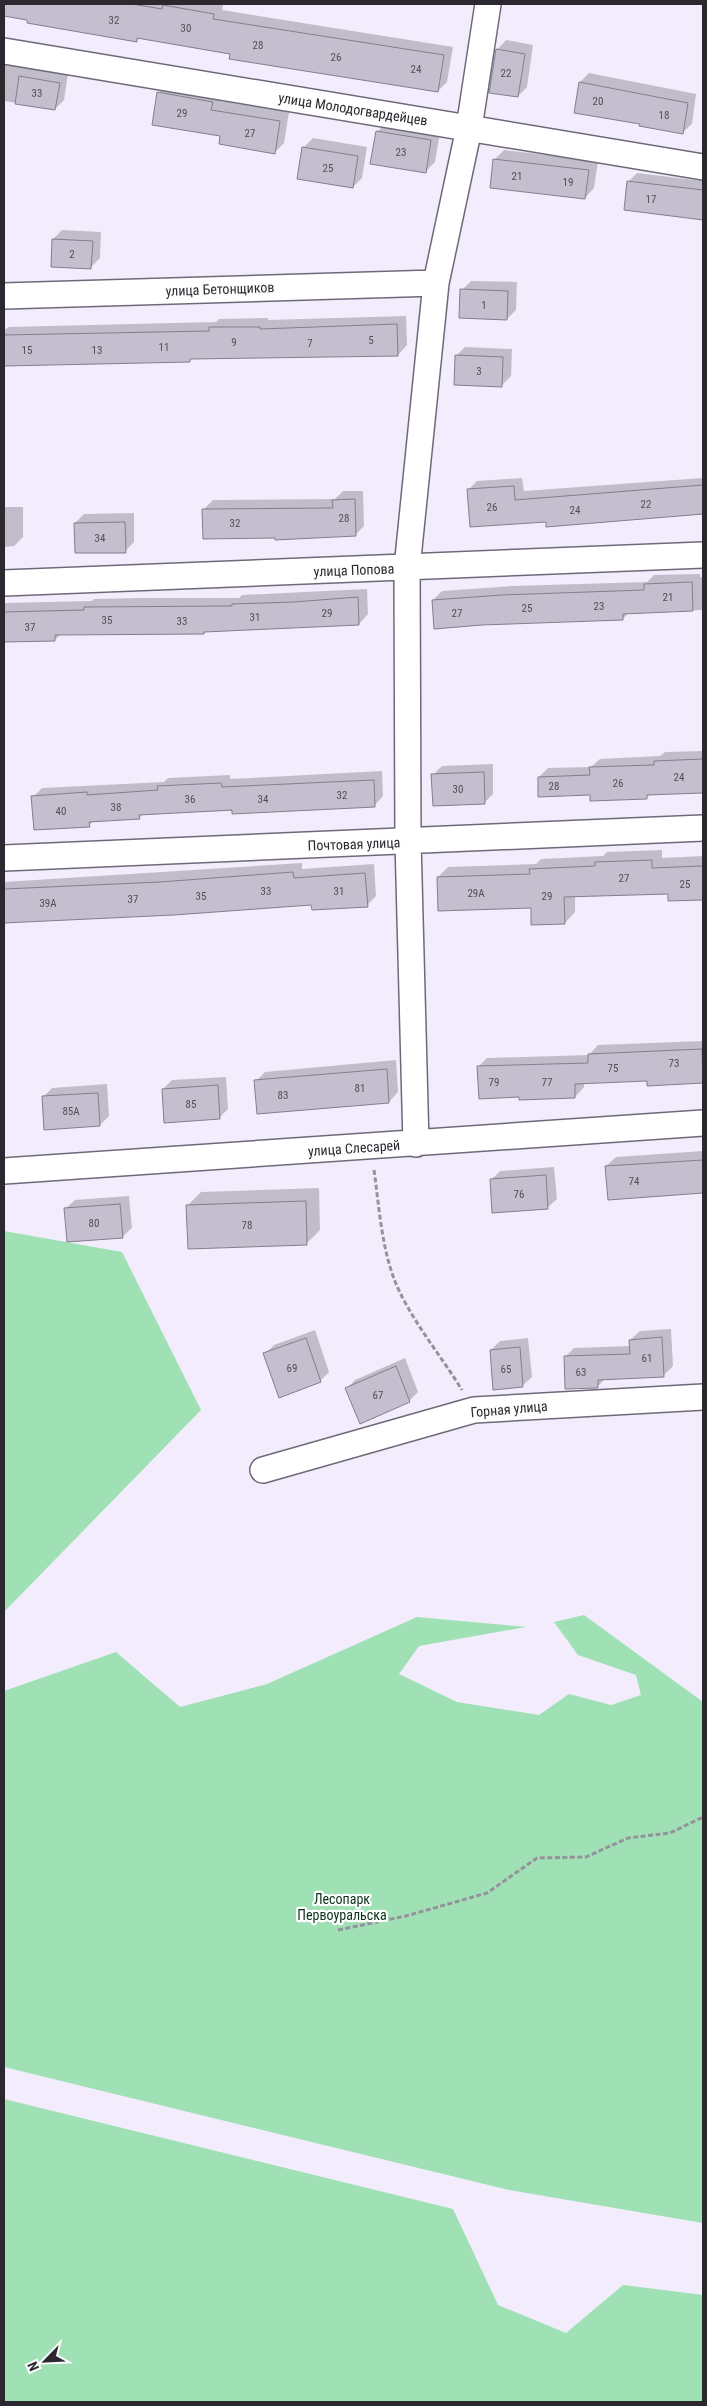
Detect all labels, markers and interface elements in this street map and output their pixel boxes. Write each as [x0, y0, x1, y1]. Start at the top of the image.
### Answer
house number: 32 [109, 14, 119, 27]
house number: 30 [181, 22, 191, 35]
house number: 28 [253, 39, 263, 52]
house number: 26 [331, 51, 341, 64]
house number: 24 [411, 63, 422, 76]
house number: 22 [501, 67, 511, 80]
house number: 33 [32, 87, 42, 100]
street label: улица Молодогвардейцев [277, 89, 429, 129]
house number: 20 [593, 95, 603, 108]
house number: 29 [177, 107, 187, 120]
house number: 18 [659, 109, 669, 122]
house number: 27 [245, 127, 255, 140]
house number: 23 [396, 146, 406, 159]
house number: 25 [323, 162, 333, 175]
house number: 21 [512, 170, 522, 183]
house number: 19 [563, 176, 573, 189]
house number: 17 [646, 193, 656, 206]
house number: 2 [69, 248, 75, 261]
street label: улица Бетонщиков [165, 279, 275, 299]
house number: 1 [481, 299, 487, 312]
house number: 5 [368, 334, 374, 347]
house number: 9 [231, 336, 237, 349]
house number: 7 [307, 337, 313, 350]
house number: 11 [159, 341, 169, 354]
house number: 15 [22, 344, 32, 357]
house number: 13 [92, 344, 102, 357]
house number: 3 [476, 365, 482, 378]
house number: 22 [641, 498, 651, 511]
house number: 26 [487, 501, 497, 514]
house number: 24 [570, 504, 581, 517]
house number: 28 [339, 512, 349, 525]
house number: 32 [230, 517, 240, 530]
house number: 34 [95, 532, 106, 545]
street label: улица Попова [313, 561, 395, 579]
house number: 21 [663, 591, 673, 604]
house number: 23 [594, 600, 604, 613]
house number: 25 [522, 602, 532, 615]
house number: 29 [322, 607, 332, 620]
house number: 27 [452, 607, 462, 620]
house number: 31 [250, 611, 260, 624]
house number: 35 [102, 614, 112, 627]
house number: 33 [177, 615, 187, 628]
house number: 37 [25, 621, 35, 634]
house number: 24 [674, 771, 685, 784]
house number: 26 [613, 777, 623, 790]
house number: 28 [549, 780, 559, 793]
house number: 30 [453, 783, 463, 796]
house number: 32 [337, 789, 347, 802]
house number: 36 [185, 793, 195, 806]
house number: 34 [258, 793, 269, 806]
house number: 38 [111, 801, 121, 814]
house number: 40 [56, 805, 66, 818]
street label: Почтовая улица [307, 834, 401, 854]
house number: 27 [619, 872, 629, 885]
house number: 25 [680, 878, 690, 891]
house number: 33 [261, 885, 271, 898]
house number: 31 [334, 885, 344, 898]
house number: 29А [467, 887, 485, 900]
house number: 35 [196, 890, 206, 903]
house number: 29 [542, 890, 552, 903]
house number: 37 [128, 893, 138, 906]
house number: 39А [39, 897, 57, 910]
house number: 73 [669, 1057, 679, 1070]
house number: 75 [608, 1062, 618, 1075]
house number: 79 [489, 1076, 499, 1089]
house number: 77 [542, 1076, 552, 1089]
house number: 81 [355, 1082, 365, 1095]
house number: 83 [278, 1089, 288, 1102]
house number: 85 [186, 1098, 196, 1111]
house number: 85А [62, 1105, 80, 1118]
street label: улица Слесарей [307, 1137, 401, 1159]
house number: 74 [629, 1175, 640, 1188]
house number: 76 [514, 1188, 524, 1201]
house number: 80 [89, 1217, 99, 1230]
house number: 78 [242, 1219, 252, 1232]
house number: 61 [642, 1352, 652, 1365]
house number: 69 [287, 1362, 297, 1375]
house number: 65 [501, 1363, 511, 1376]
house number: 63 [576, 1366, 586, 1379]
house number: 67 [373, 1389, 383, 1402]
street label: Горная улица [470, 1398, 548, 1420]
park label: Лесопарк Первоуральска [297, 1891, 387, 1923]
north arrow [20, 2336, 70, 2386]
text: N [24, 2359, 42, 2373]

